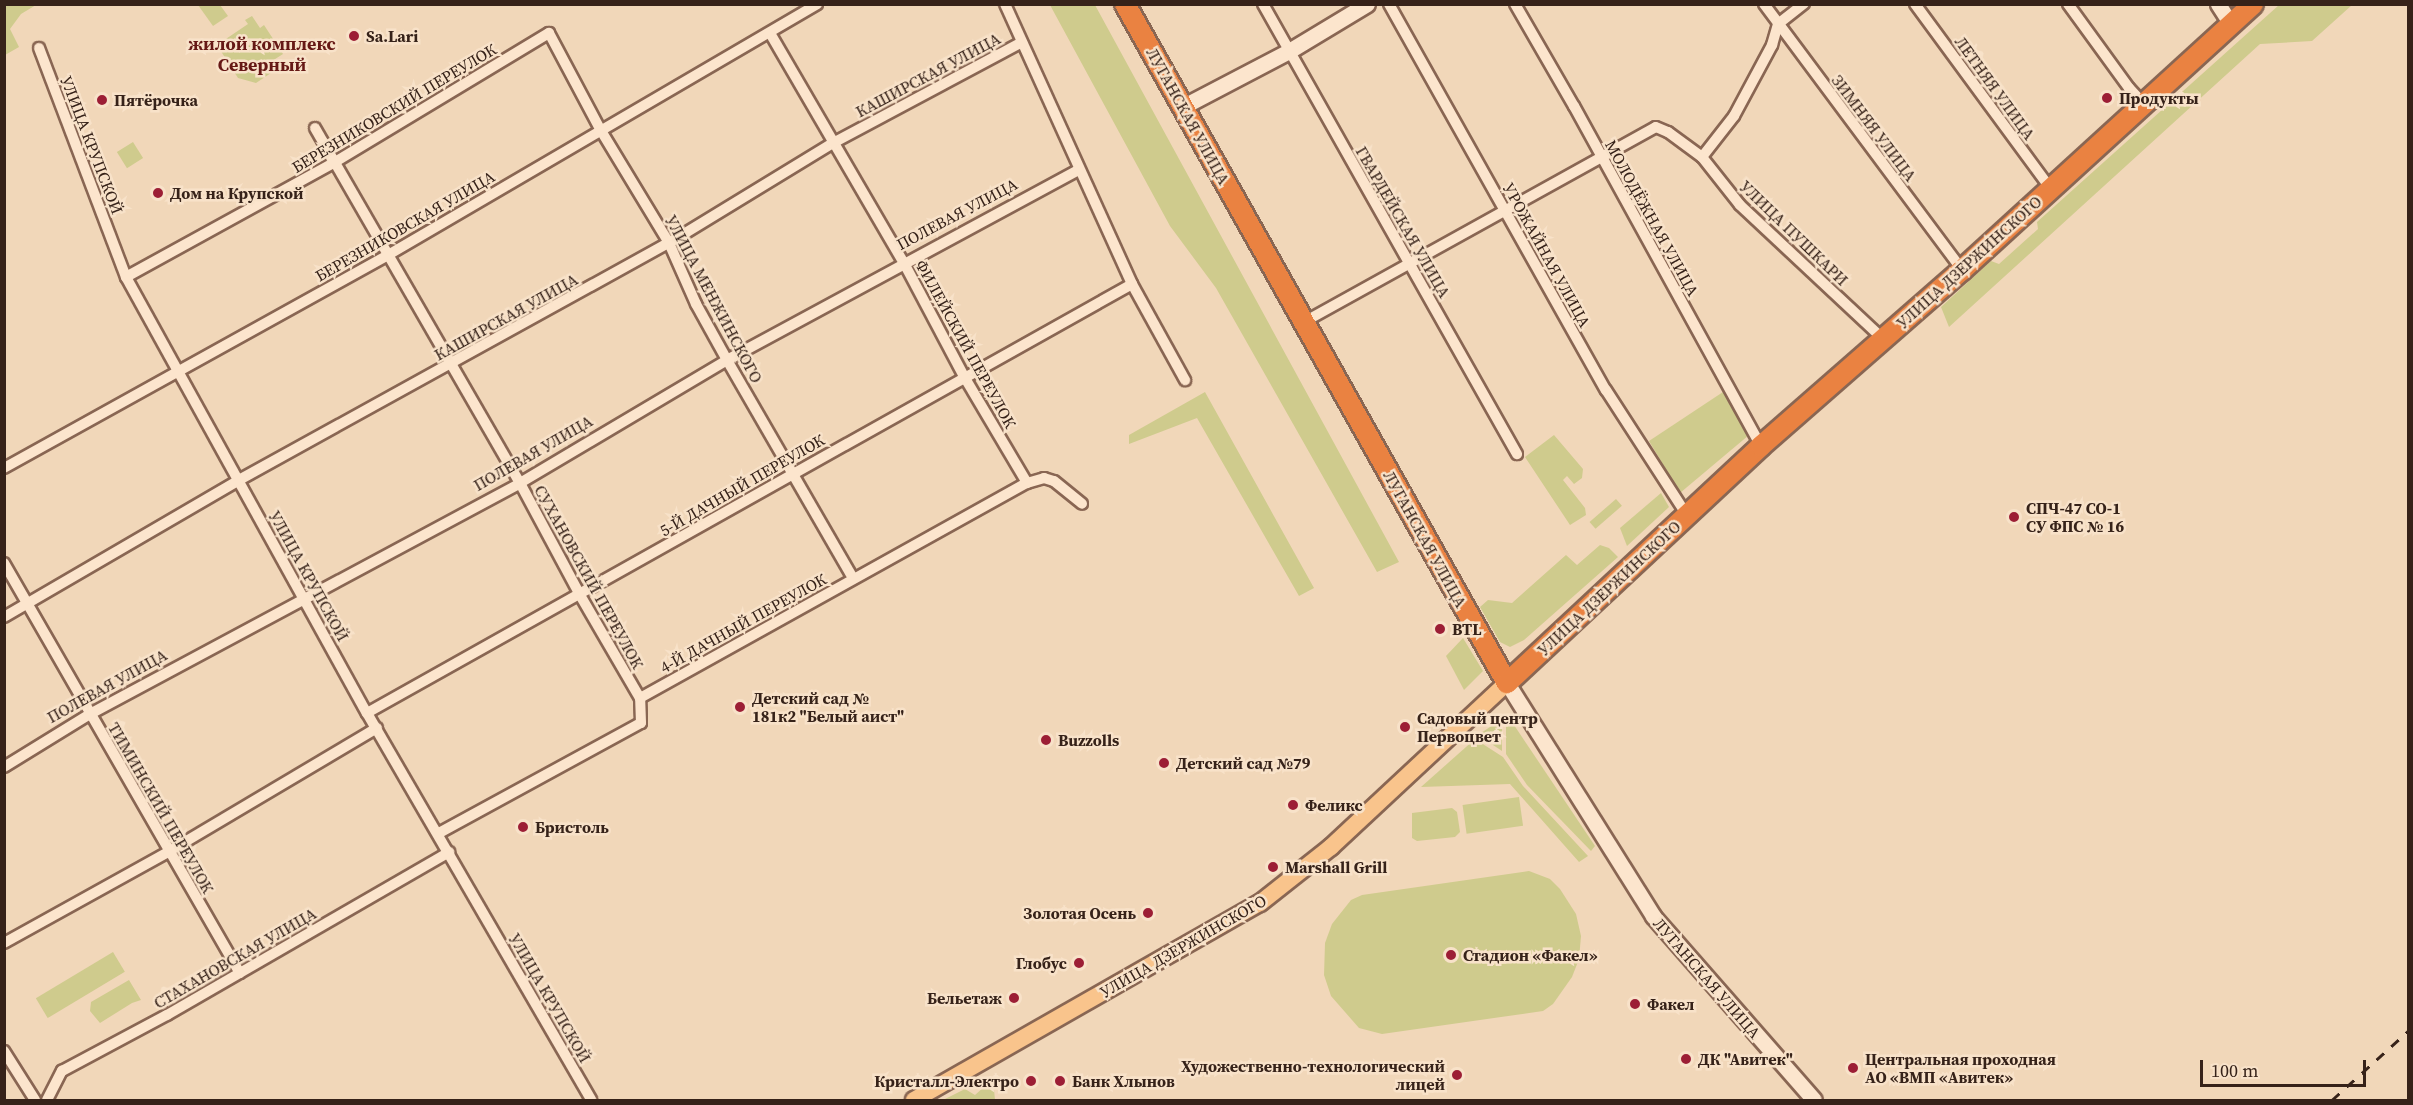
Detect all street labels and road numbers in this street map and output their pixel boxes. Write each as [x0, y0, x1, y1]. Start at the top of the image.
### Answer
street label: КАШИРСКАЯ УЛИЦА [852, 29, 1004, 121]
street label: ЛЕТНЯЯ УЛИЦА [1951, 32, 2039, 144]
street label: БЕРЕЗНИКОВСКИЙ ПЕРЕУЛОК [288, 39, 500, 177]
street label: ЛУГАНСКАЯ УЛИЦА [1142, 44, 1234, 188]
street label: ЗИМНЯЯ УЛИЦА [1828, 71, 1920, 185]
street label: УЛИЦА КРУПСКОЙ [57, 73, 127, 217]
street label: МОЛОДЁЖНАЯ УЛИЦА [1601, 137, 1703, 299]
street label: ГВАРДЕЙСКАЯ УЛИЦА [1352, 143, 1454, 301]
street label: БЕРЕЗНИКОВСКАЯ УЛИЦА [312, 167, 498, 285]
street label: ПОЛЕВАЯ УЛИЦА [893, 174, 1021, 254]
street label: УЛИЦА ПУШКАРИ [1736, 177, 1852, 289]
street label: УРОЖАЙНАЯ УЛИЦА [1499, 179, 1595, 331]
street label: УЛИЦА ДЗЕРЖИНСКОГО [1892, 192, 2046, 332]
street label: УЛИЦА МЕНЖИНСКОГО [662, 212, 766, 386]
street label: ФИЛЕЙСКИЙ ПЕРЕУЛОК [912, 257, 1020, 431]
street label: КАШИРСКАЯ УЛИЦА [431, 270, 581, 364]
street label: ПОЛЕВАЯ УЛИЦА [470, 411, 596, 495]
street label: 5-Й ДАЧНЫЙ ПЕРЕУЛОК [656, 430, 828, 540]
street label: ЛУГАНСКАЯ УЛИЦА [1379, 467, 1471, 611]
street label: СУХАНОВСКИЙ ПЕРЕУЛОК [530, 482, 648, 672]
street label: УЛИЦА КРУПСКОЙ [265, 507, 353, 645]
street label: УЛИЦА ДЗЕРЖИНСКОГО [1533, 517, 1685, 659]
street label: 4-Й ДАЧНЫЙ ПЕРЕУЛОК [657, 569, 829, 677]
street label: ПОЛЕВАЯ УЛИЦА [44, 645, 170, 727]
street label: ТИМИНСКИЙ ПЕРЕУЛОК [104, 719, 218, 897]
street label: УЛИЦА ДЗЕРЖИНСКОГО [1096, 890, 1270, 1002]
street label: СТАХАНОВСКАЯ УЛИЦА [150, 904, 320, 1012]
street label: ЛУГАНСКАЯ УЛИЦА [1649, 914, 1765, 1042]
street label: УЛИЦА КРУПСКОЙ [505, 930, 595, 1066]

